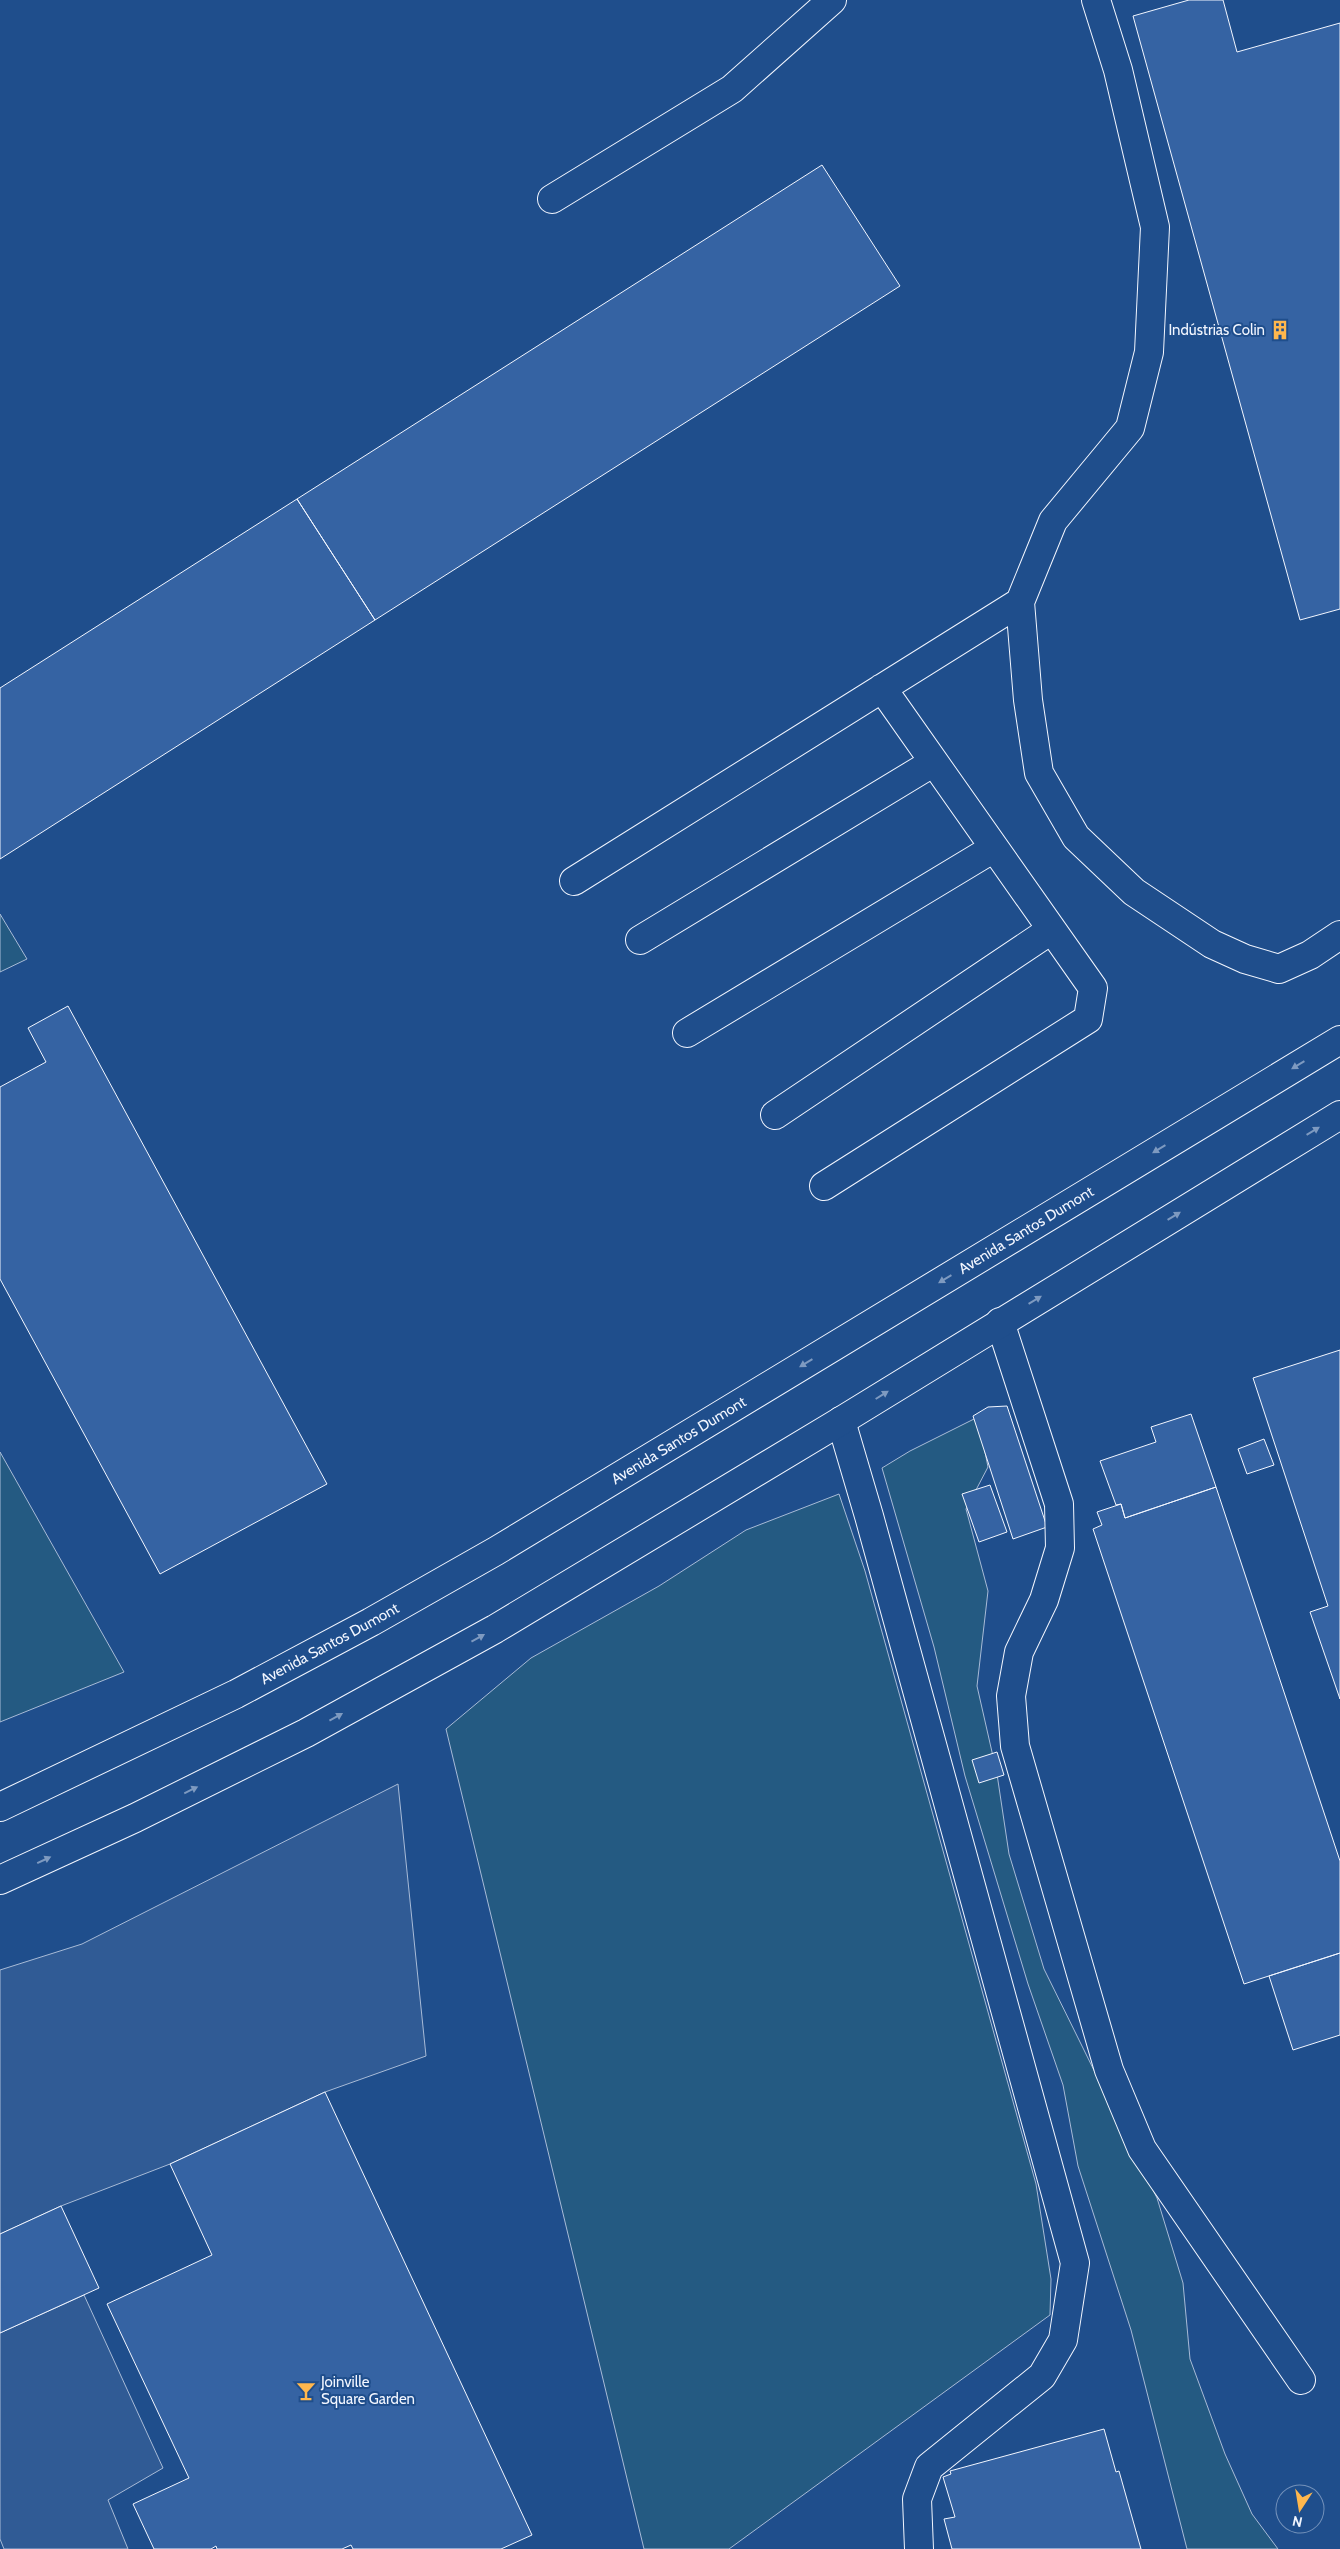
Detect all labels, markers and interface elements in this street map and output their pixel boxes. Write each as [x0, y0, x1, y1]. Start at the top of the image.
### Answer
building icon: Indústrias Colin [1269, 319, 1291, 341]
place label: Indústrias Colin [1168, 321, 1265, 339]
one-way arrow [1292, 1060, 1305, 1069]
one-way arrow [1306, 1127, 1319, 1136]
one-way arrow [1153, 1144, 1166, 1154]
street label: Avenida Santos Dumont [955, 1182, 1097, 1278]
one-way arrow [1168, 1211, 1181, 1220]
one-way arrow [939, 1274, 952, 1283]
one-way arrow [1029, 1296, 1042, 1305]
one-way arrow [800, 1358, 813, 1367]
one-way arrow [876, 1390, 889, 1400]
street label: Avenida Santos Dumont [608, 1393, 750, 1488]
street label: Avenida Santos Dumont [257, 1599, 402, 1688]
one-way arrow [471, 1634, 485, 1642]
one-way arrow [329, 1712, 342, 1721]
one-way arrow [184, 1786, 198, 1794]
one-way arrow [37, 1856, 51, 1864]
place label: Joinville Square Garden [320, 2373, 415, 2408]
bar icon: Joinville Square Garden [295, 2380, 317, 2402]
north arrow [1275, 2484, 1325, 2534]
text: N [1291, 2512, 1304, 2532]

